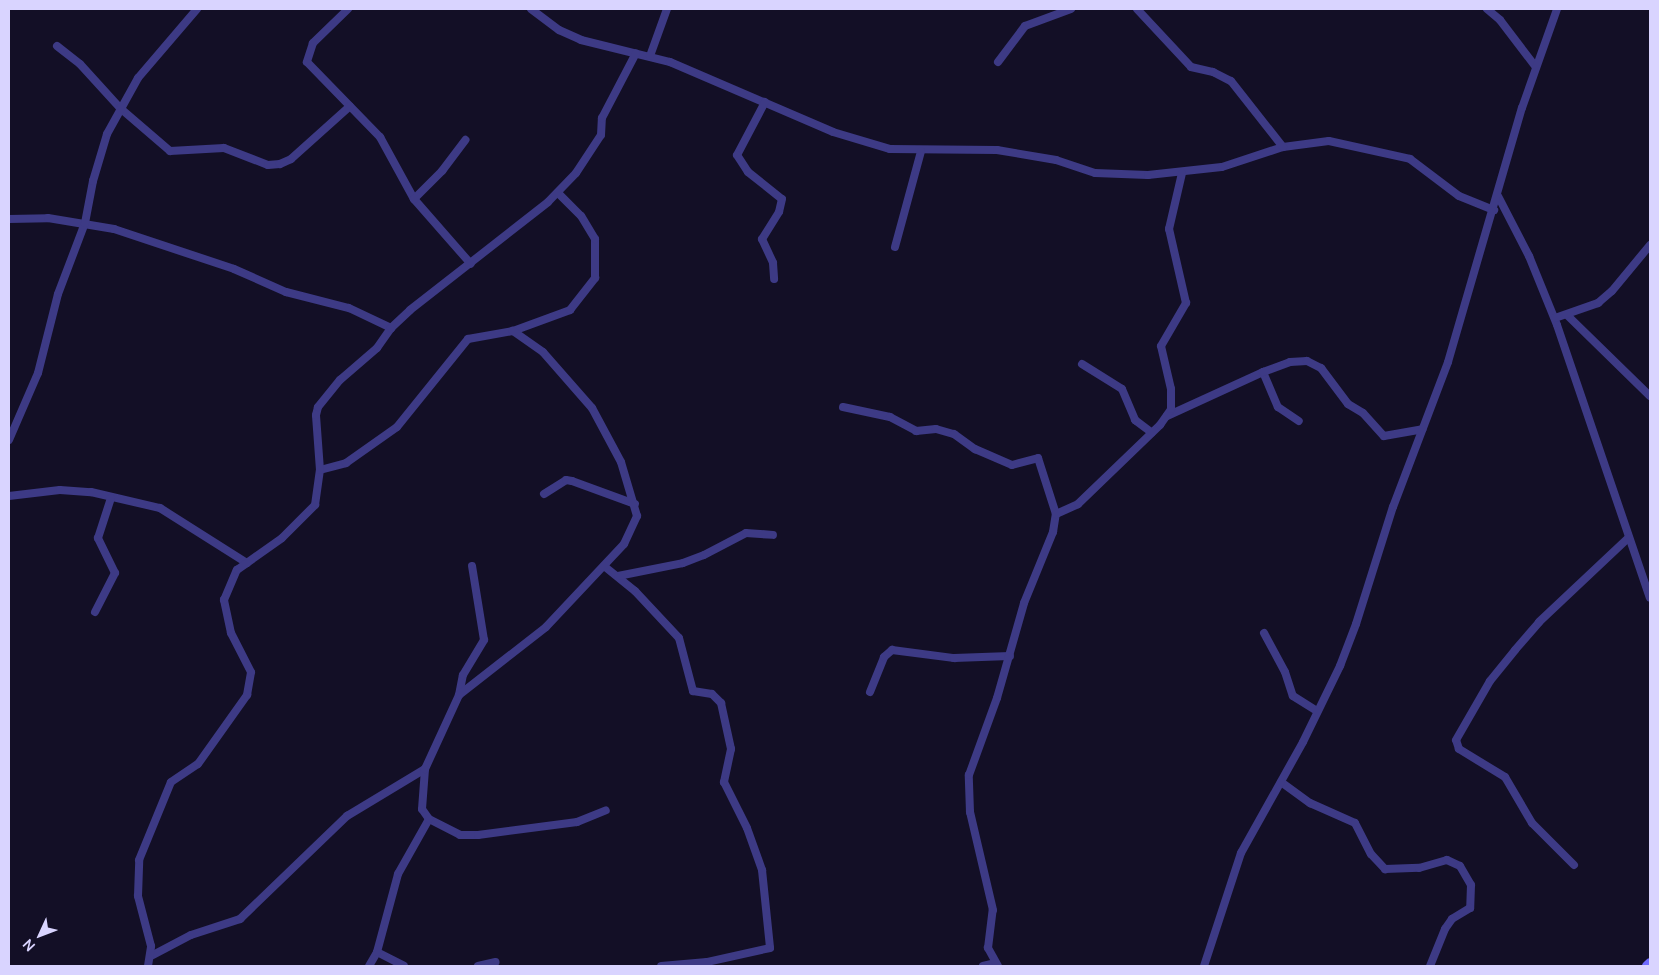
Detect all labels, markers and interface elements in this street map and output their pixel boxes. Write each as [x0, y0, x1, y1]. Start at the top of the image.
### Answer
north arrow [15, 910, 65, 960]
text: N [18, 935, 39, 956]

